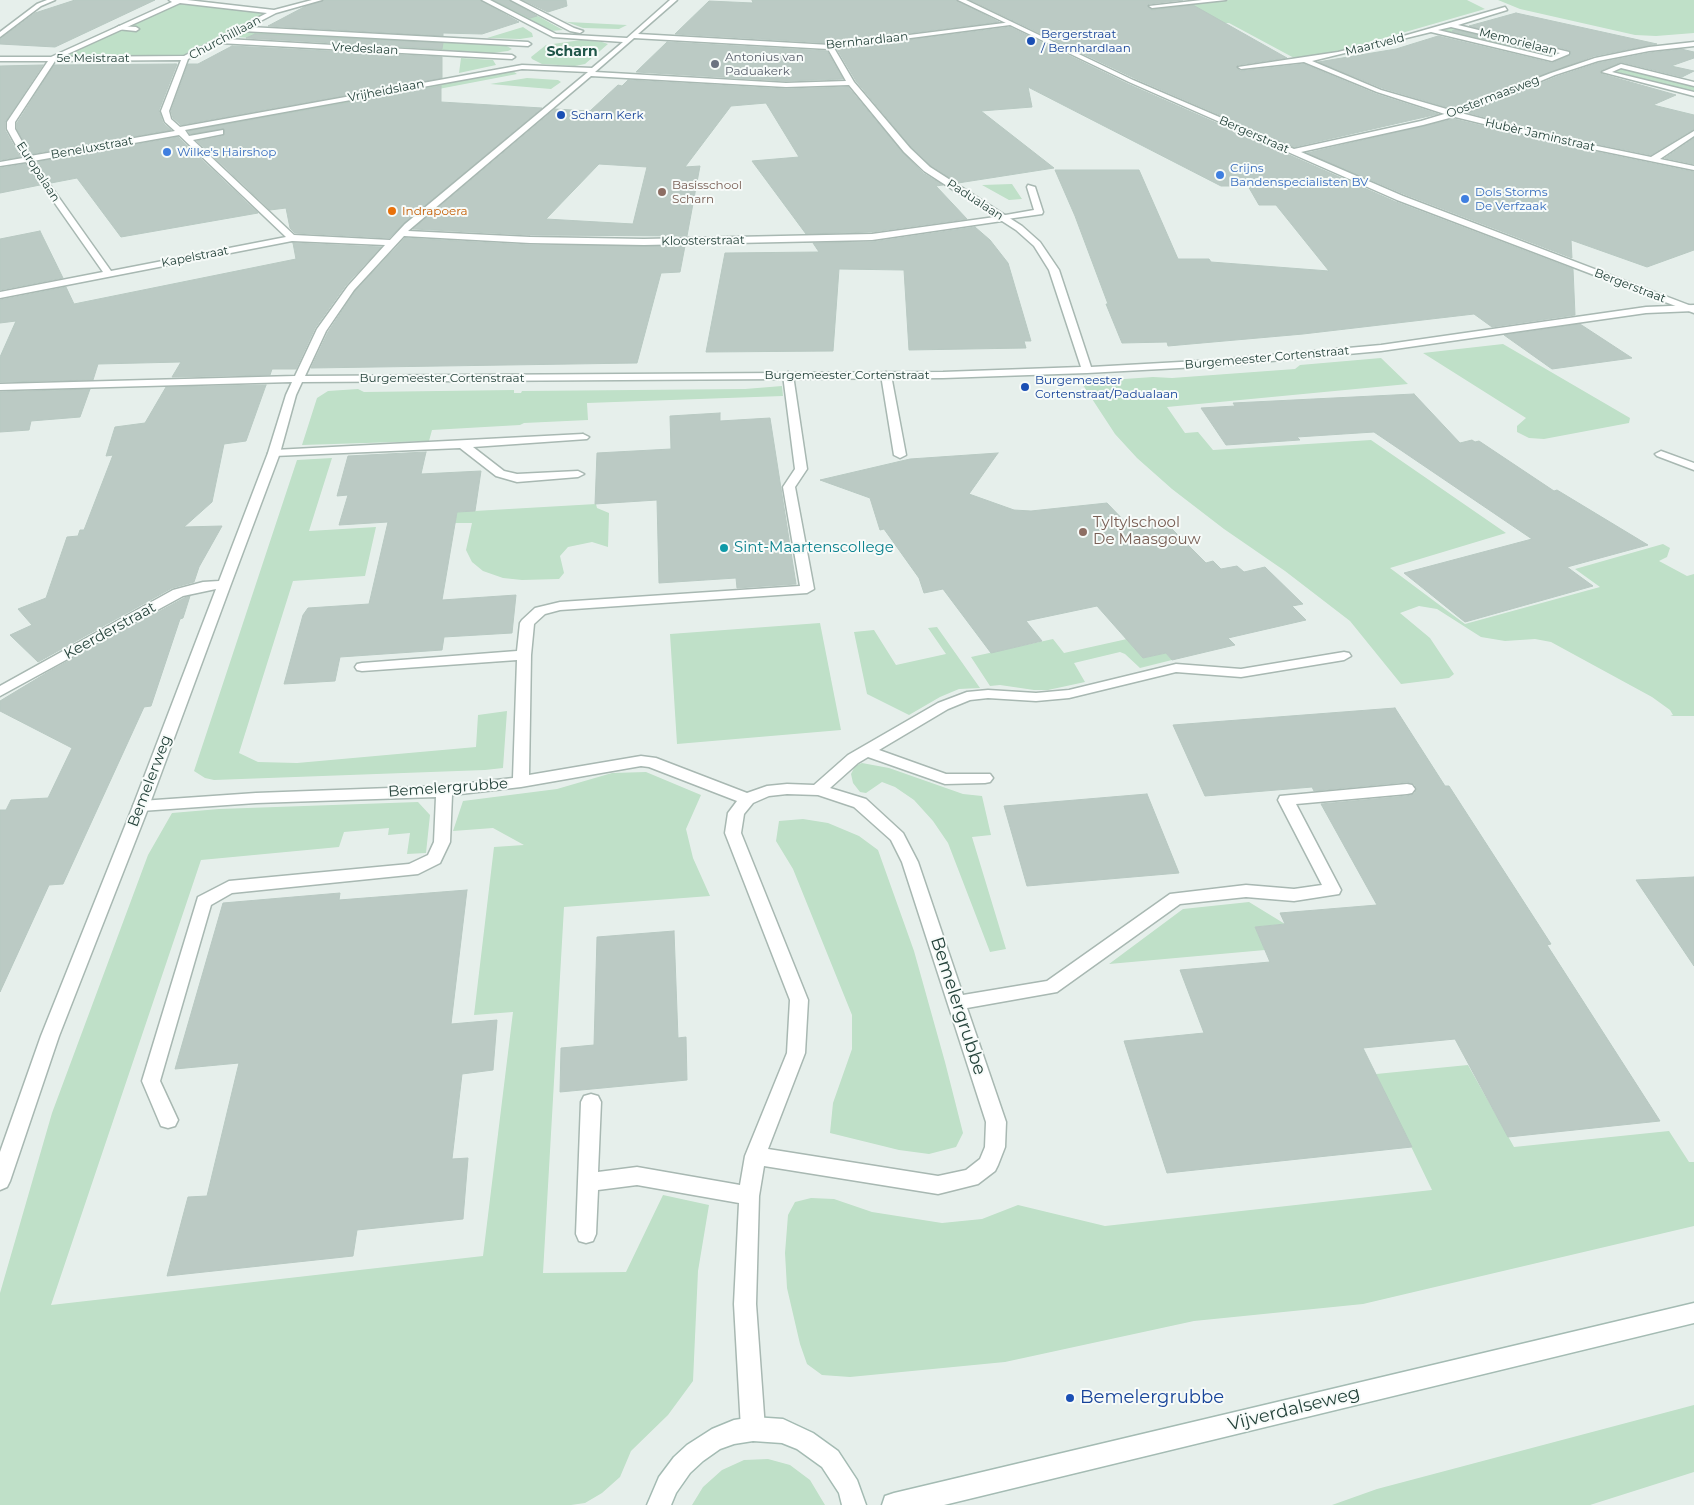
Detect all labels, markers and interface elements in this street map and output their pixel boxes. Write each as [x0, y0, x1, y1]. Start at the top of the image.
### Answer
street label: Churchilllaan [187, 13, 263, 63]
street label: Memorielaan [1478, 25, 1558, 59]
place label: Bergerstraat / Bernhardlaan [1041, 27, 1131, 55]
street label: Bernhardlaan [825, 30, 909, 52]
street label: Maartveld [1344, 31, 1406, 59]
marker: Bergerstraat / Bernhardlaan [1025, 35, 1037, 47]
street label: Vredeslaan [331, 40, 399, 58]
district label: Scharn [546, 44, 598, 60]
place label: Antonius van Paduakerk [725, 50, 804, 78]
street label: 5e Meistraat [56, 51, 130, 65]
marker: Antonius van Paduakerk [709, 58, 721, 70]
street label: Oostermaasweg [1444, 73, 1542, 121]
street label: Vrijheidslaan [347, 77, 425, 105]
place label: Scharn Kerk [571, 108, 644, 122]
marker: Scharn Kerk [555, 109, 567, 121]
street label: Bergerstraat [1217, 113, 1291, 157]
street label: Hubèr Jaminstraat [1484, 115, 1596, 155]
street label: Beneluxstraat [50, 134, 134, 162]
street label: Europalaan [13, 139, 63, 205]
place label: Wilke's Hairshop [177, 145, 276, 159]
marker: Wilke's Hairshop [161, 146, 173, 158]
place label: Crijns Bandenspecialisten BV [1230, 161, 1368, 189]
marker: Crijns Bandenspecialisten BV [1214, 169, 1226, 181]
street label: Padualaan [944, 176, 1006, 224]
place label: Basisschool Scharn [672, 178, 742, 206]
place label: Dols Storms De Verfzaak [1475, 185, 1548, 213]
marker: Basisschool Scharn [656, 186, 668, 198]
marker: Dols Storms De Verfzaak [1459, 193, 1471, 205]
place label: Indrapoera [402, 204, 468, 218]
marker: Indrapoera [386, 205, 398, 217]
street label: Kloosterstraat [661, 233, 745, 249]
street label: Kapelstraat [160, 243, 230, 271]
street label: Bergerstraat [1592, 266, 1668, 306]
street label: Burgemeester Cortenstraat [1184, 344, 1350, 372]
street label: Burgemeester Cortenstraat [764, 368, 930, 382]
street label: Burgemeester Cortenstraat [359, 371, 525, 385]
place label: Burgemeester Cortenstraat/Padualaan [1035, 373, 1178, 401]
marker: Burgemeester Cortenstraat/Padualaan [1019, 381, 1031, 393]
place label: Tyltylschool De Maasgouw [1093, 514, 1201, 549]
marker: Tyltylschool De Maasgouw [1077, 526, 1089, 538]
place label: Sint-Maartenscollege [734, 539, 894, 557]
marker: Sint-Maartenscollege [718, 542, 730, 554]
street label: Keerderstraat [61, 598, 159, 664]
street label: Bemelerweg [124, 733, 176, 829]
street label: Bemelergrubbe [388, 775, 508, 801]
street label: Bemelergrubbe [925, 934, 991, 1078]
street label: Vijverdalseweg [1226, 1382, 1362, 1436]
place label: Bemelergrubbe [1080, 1387, 1224, 1409]
marker: Bemelergrubbe [1064, 1392, 1076, 1404]

